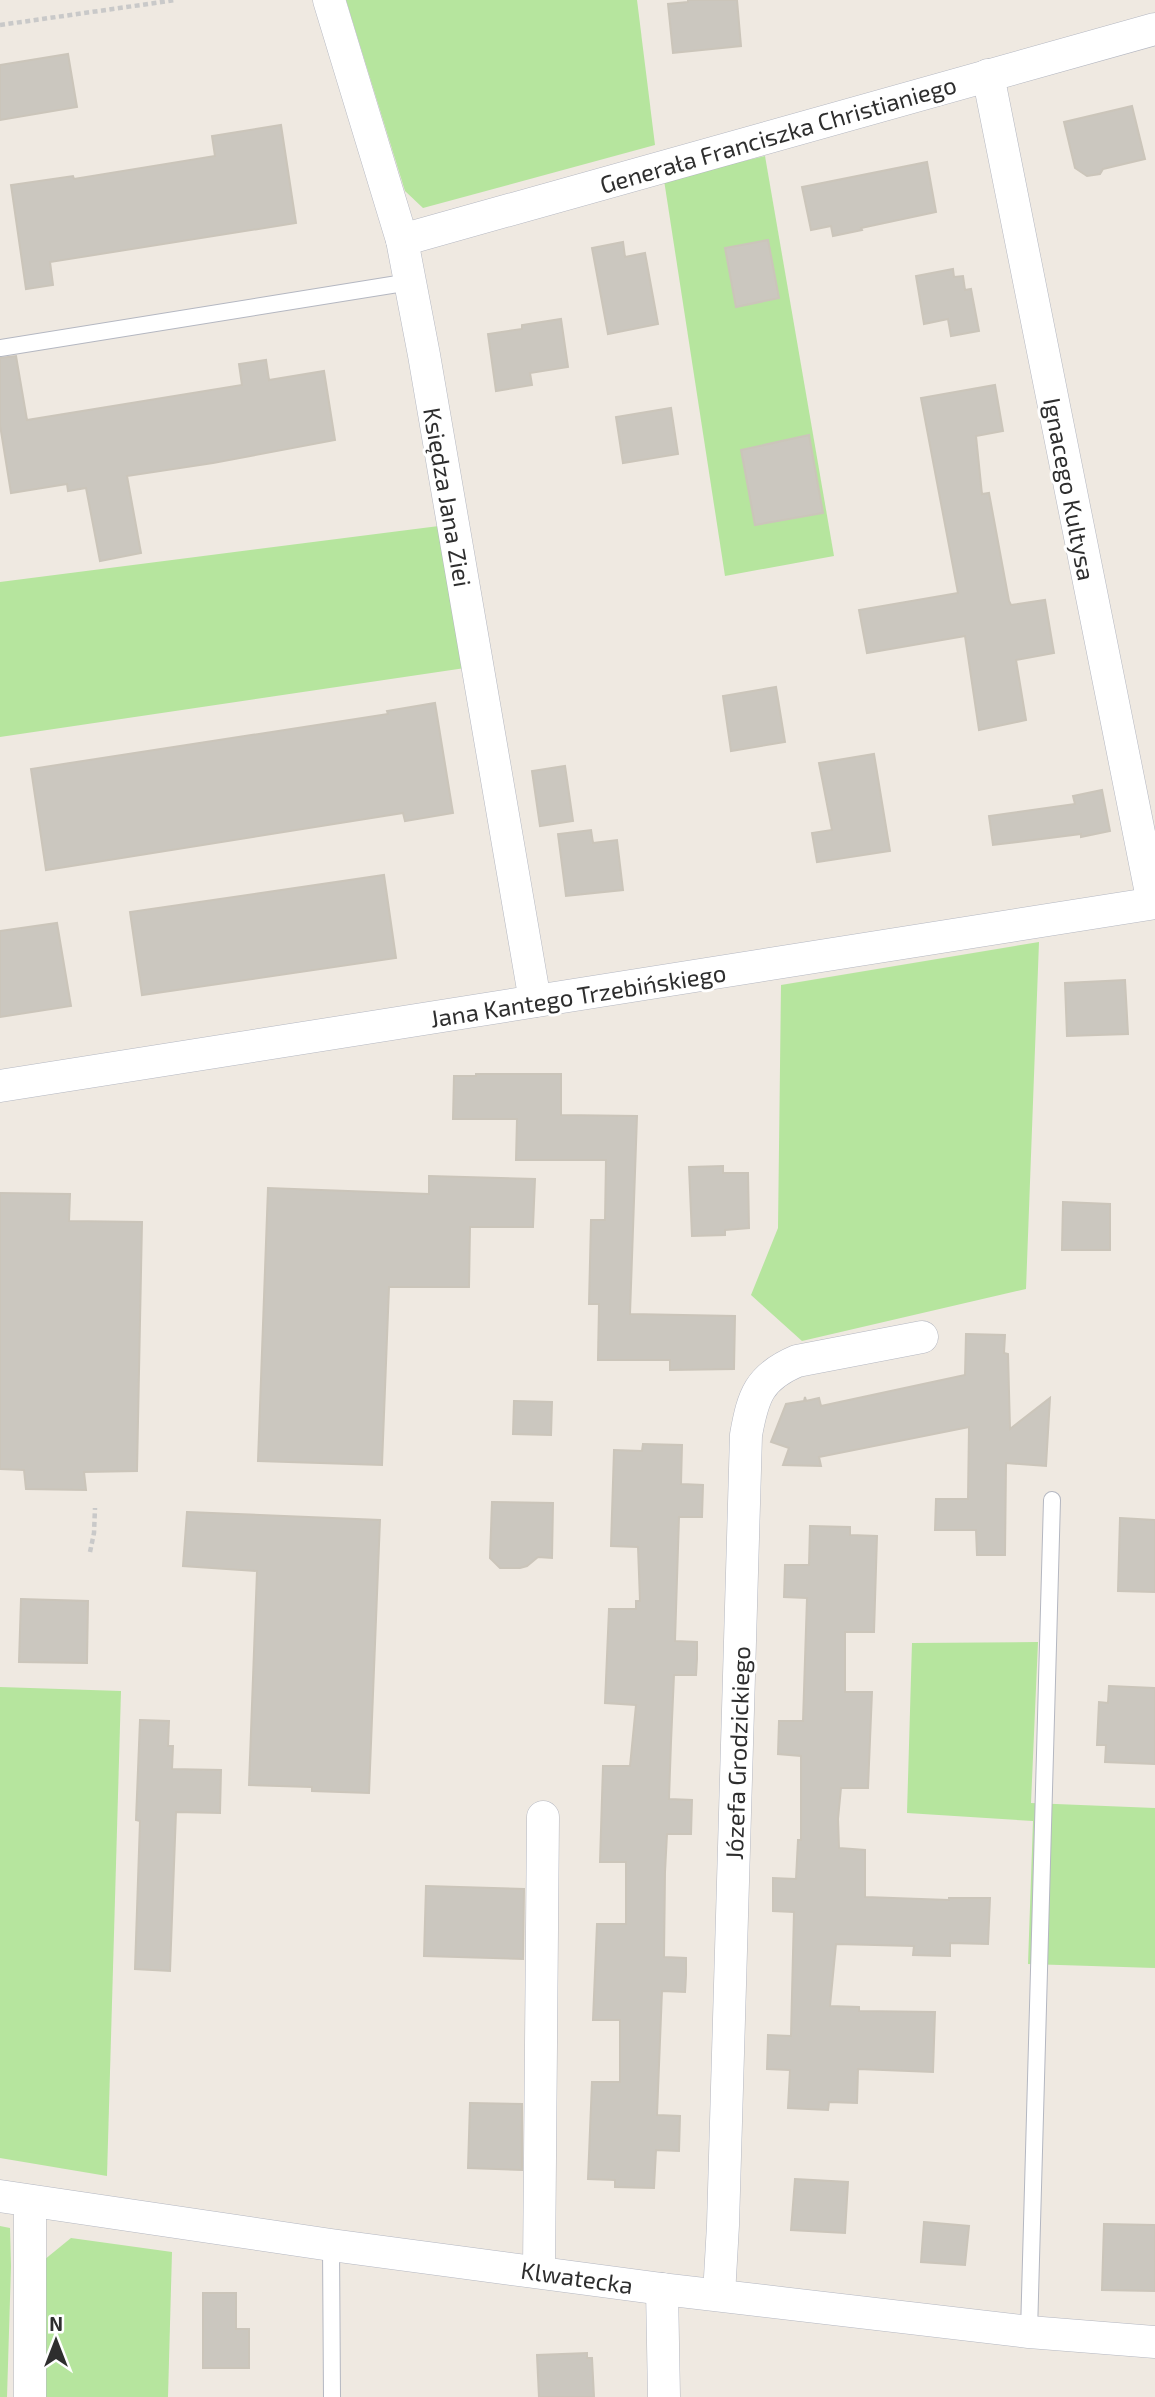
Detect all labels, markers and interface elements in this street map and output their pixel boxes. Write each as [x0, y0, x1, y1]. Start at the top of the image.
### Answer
street label: Generała Franciszka Christianiego [596, 69, 960, 199]
street label: Ignacego Kultysa [1038, 395, 1102, 583]
street label: Księdza Jana Ziei [418, 405, 478, 589]
street label: Jana Kantego Trzebińskiego [428, 957, 728, 1033]
street label: Józefa Grodzickiego [719, 1645, 755, 1861]
street label: Klwatecka [519, 2255, 635, 2299]
north arrow [21, 2306, 91, 2376]
text: N [49, 2312, 63, 2335]

